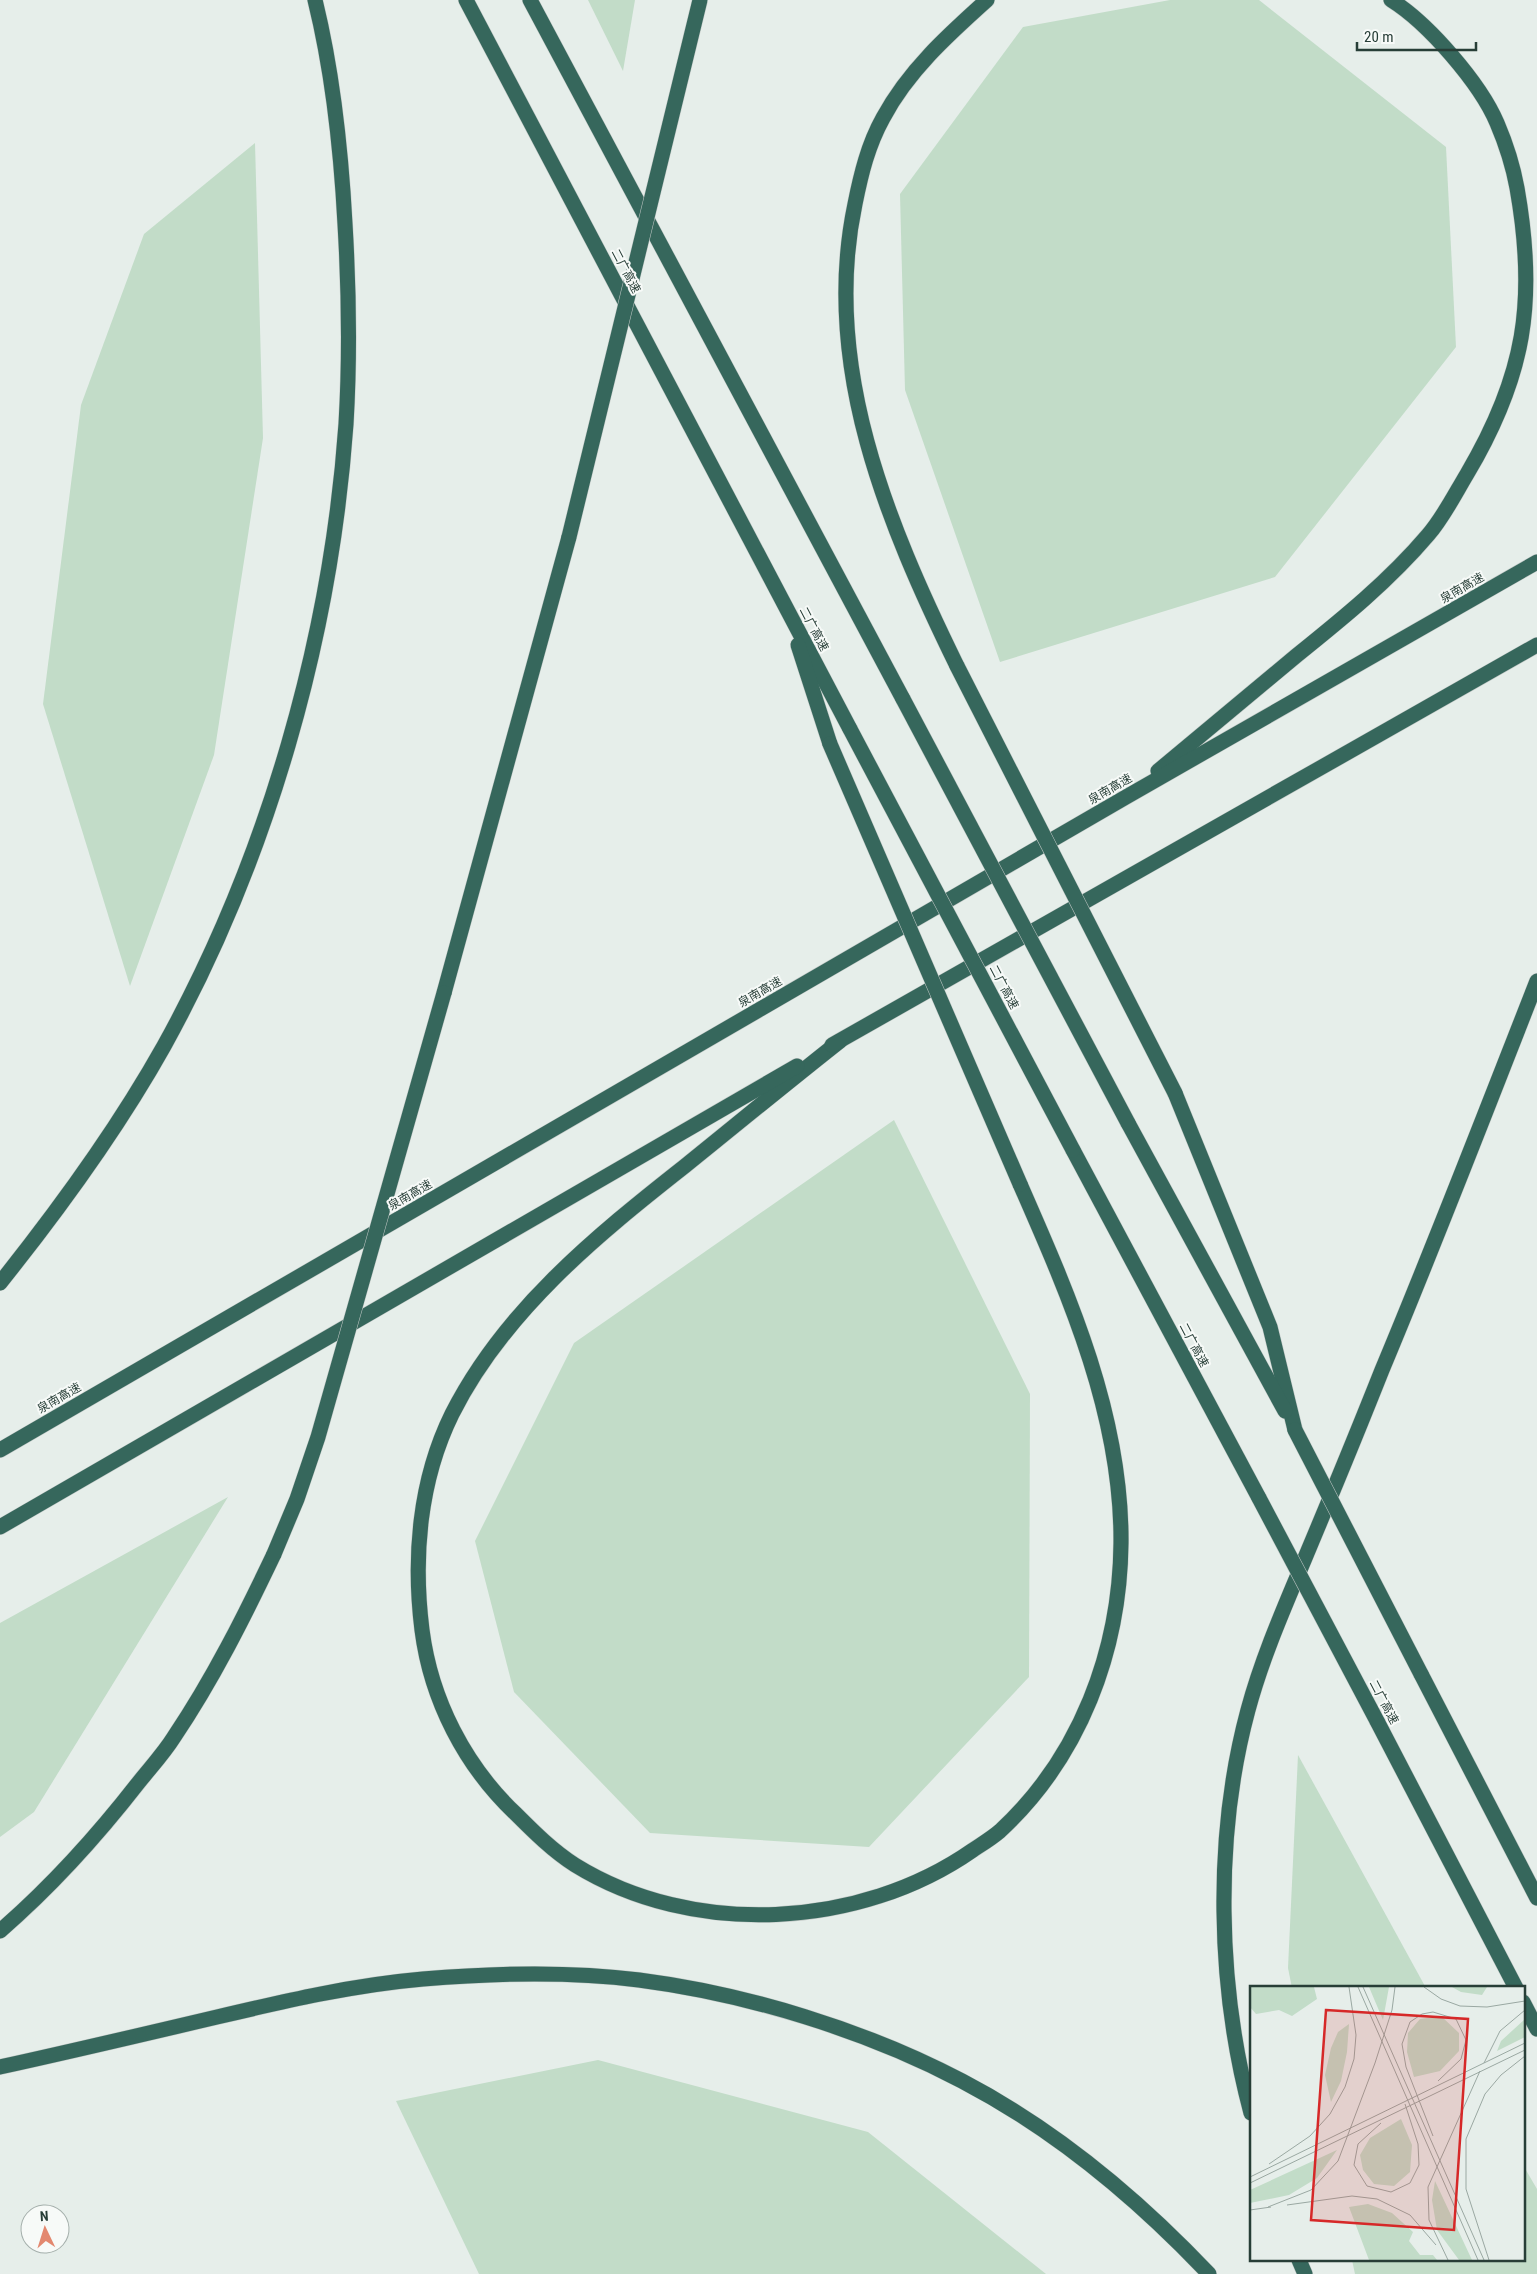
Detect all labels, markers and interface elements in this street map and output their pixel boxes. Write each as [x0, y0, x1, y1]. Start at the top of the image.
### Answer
scale bar [1357, 20, 1476, 52]
text: 20 m [1364, 28, 1394, 46]
street label: 二广高速 [609, 247, 643, 295]
street label: 泉南高速 [1438, 570, 1486, 606]
street label: 二广高速 [797, 605, 831, 653]
street label: 泉南高速 [1086, 771, 1134, 807]
street label: 二广高速 [987, 963, 1021, 1011]
street label: 泉南高速 [736, 974, 784, 1010]
street label: 泉南高速 [386, 1177, 434, 1213]
street label: 二广高速 [1177, 1321, 1211, 1369]
street label: 泉南高速 [35, 1380, 83, 1416]
street label: 二广高速 [1367, 1678, 1401, 1726]
inset map [1250, 1986, 1524, 2262]
north arrow [20, 2204, 70, 2254]
text: N [39, 2208, 49, 2224]

